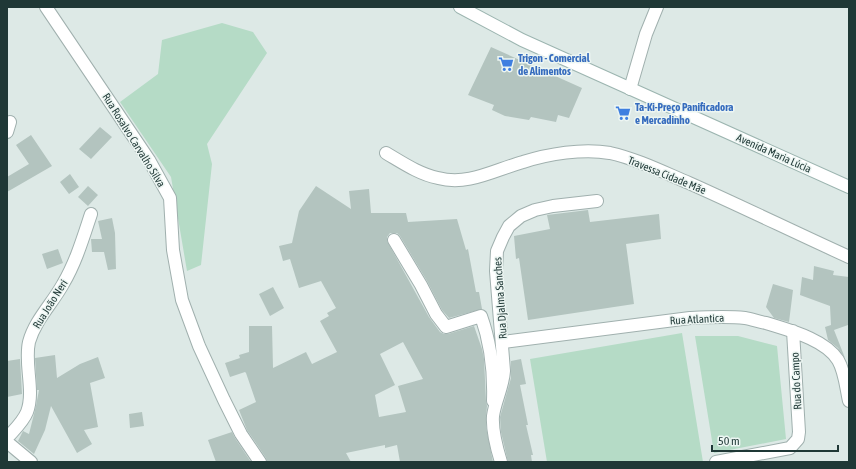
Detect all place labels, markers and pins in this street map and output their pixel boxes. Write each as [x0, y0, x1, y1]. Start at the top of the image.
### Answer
place label: Trigon - Comercial de Alimentos [518, 52, 591, 77]
supermarket icon: Trigon - Comercial de Alimentos [497, 55, 515, 73]
place label: Ta-Ki-Preço Panificadora e Mercadinho [635, 101, 733, 126]
supermarket icon: Ta-Ki-Preço Panificadora e Mercadinho [614, 104, 632, 122]

